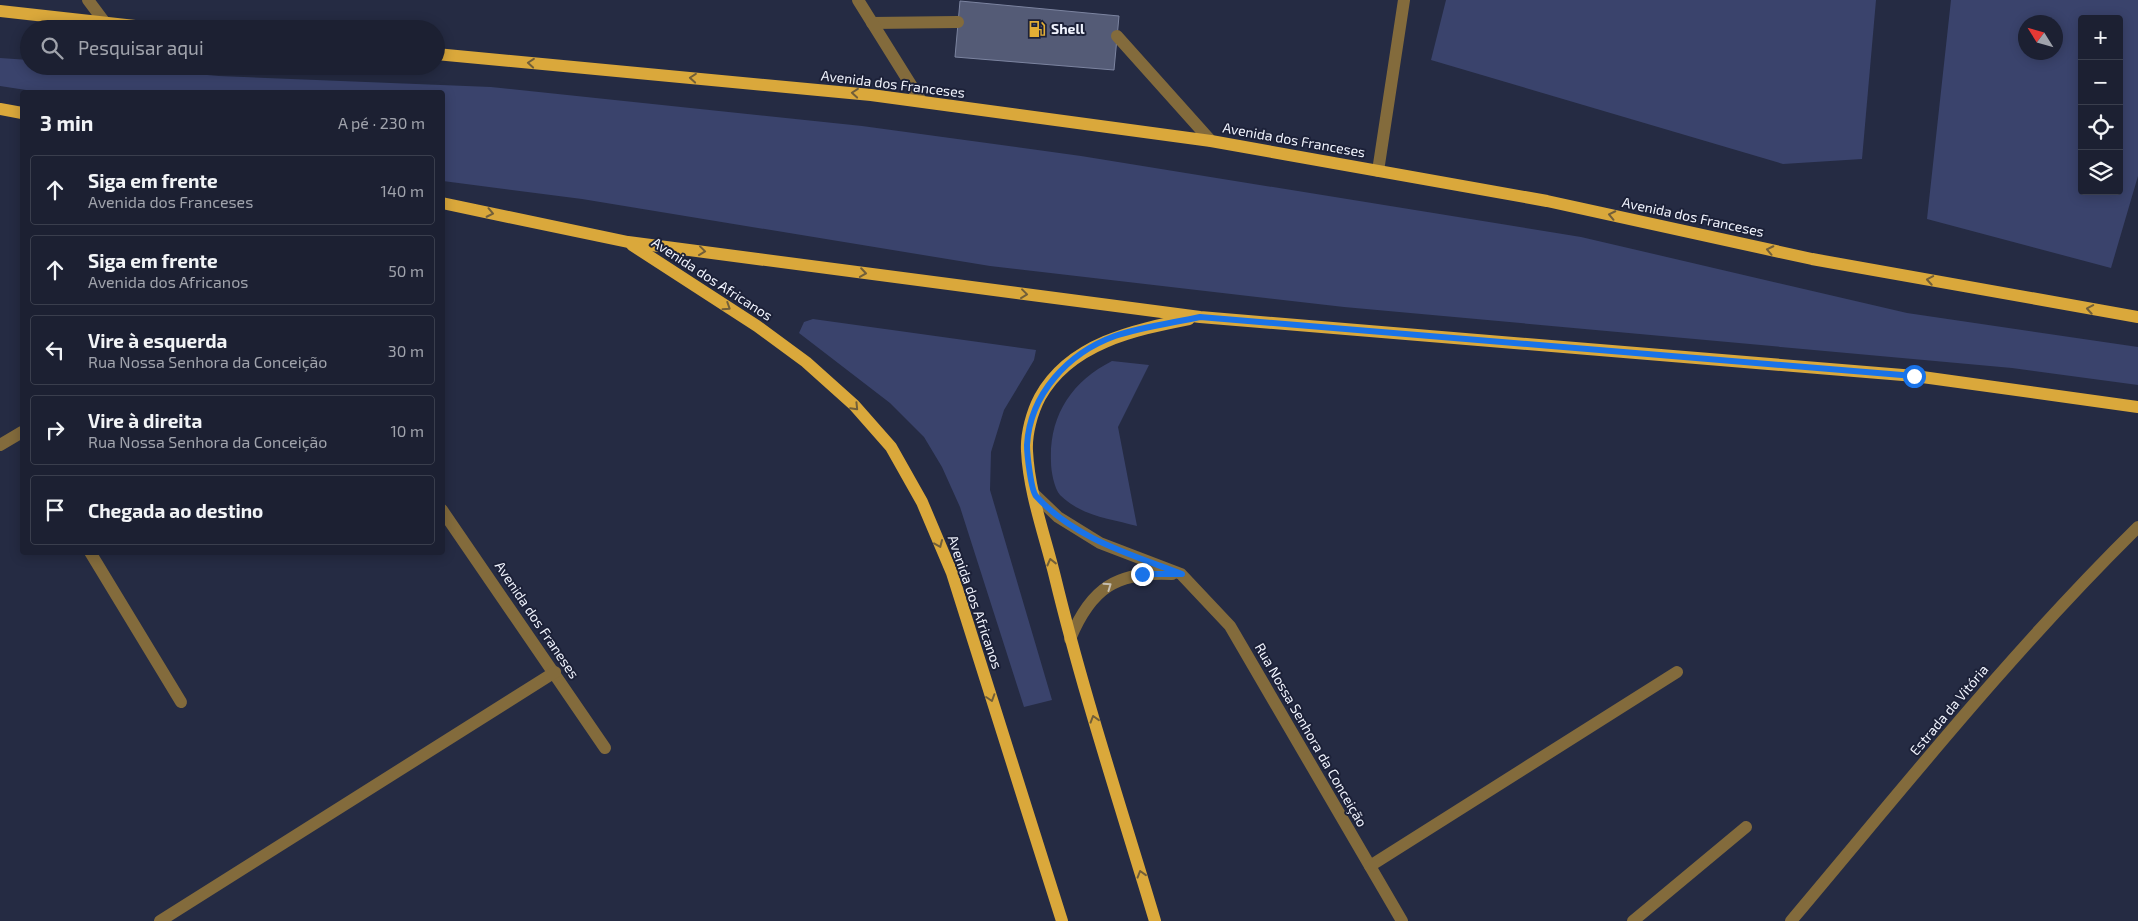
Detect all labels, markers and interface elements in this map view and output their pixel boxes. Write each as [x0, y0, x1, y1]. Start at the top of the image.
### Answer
north arrow [2018, 15, 2063, 60]
map controls [2078, 15, 2123, 195]
button: + [2078, 15, 2123, 60]
fuel station icon: Shell [1027, 19, 1047, 39]
search box [20, 20, 445, 75]
place label: Shell [1051, 20, 1085, 37]
icon: search [38, 34, 66, 62]
text: Pesquisar aqui [78, 36, 204, 59]
one-way arrow [527, 58, 535, 69]
button: − [2078, 60, 2123, 105]
street label: Avenida dos Franceses [820, 66, 966, 101]
one-way arrow [689, 73, 697, 84]
one-way arrow [850, 88, 858, 99]
button: locate [2078, 105, 2123, 150]
text: 3 min [40, 110, 93, 135]
text: A pé · 230 m [338, 113, 425, 132]
street label: Avenida dos Franceses [1221, 119, 1367, 160]
button: layers [2078, 150, 2123, 195]
text: Siga em frente [88, 169, 218, 192]
icon: ahead [41, 176, 69, 204]
text: 140 m [381, 181, 424, 200]
text: Avenida dos Franceses [88, 192, 253, 211]
street label: Avenida dos Franceses [1621, 193, 1766, 240]
one-way arrow [486, 207, 495, 218]
one-way arrow [1607, 210, 1616, 221]
street label: Avenida dos Africanos [649, 233, 776, 324]
one-way arrow [1766, 245, 1775, 255]
one-way arrow [697, 246, 706, 256]
text: Siga em frente [88, 249, 218, 272]
icon: ahead [41, 256, 69, 284]
text: 50 m [388, 261, 424, 280]
one-way arrow [859, 267, 867, 278]
text: Avenida dos Africanos [88, 272, 248, 291]
one-way arrow [1926, 275, 1934, 285]
one-way arrow [1020, 288, 1028, 299]
one-way arrow [722, 301, 731, 310]
one-way arrow [2086, 304, 2094, 314]
text: Vire à esquerda [88, 329, 227, 352]
icon: left [41, 336, 69, 364]
text: 30 m [388, 341, 424, 360]
text: Rua Nossa Senhora da Conceição [88, 352, 327, 371]
route start [1903, 365, 1926, 388]
one-way arrow [849, 401, 858, 410]
text: Vire à direita [88, 409, 202, 432]
icon: right [41, 416, 69, 444]
text: 10 m [390, 421, 424, 440]
text: Rua Nossa Senhora da Conceição [88, 432, 327, 451]
icon: arrive [41, 496, 69, 524]
text: Chegada ao destino [88, 499, 263, 522]
street label: Avenida dos Africanos [945, 533, 1006, 671]
one-way arrow [933, 539, 944, 548]
street label: Avenida dos Franeses [492, 558, 583, 682]
one-way arrow [1046, 558, 1057, 567]
route end [1131, 563, 1154, 586]
one-way arrow [1102, 583, 1112, 592]
street label: Rua Nossa Senhora da Conceição [1251, 640, 1371, 830]
street label: Estrada da Vitória [1906, 661, 1991, 758]
one-way arrow [986, 693, 996, 701]
one-way arrow [1090, 715, 1100, 723]
one-way arrow [1136, 871, 1146, 879]

